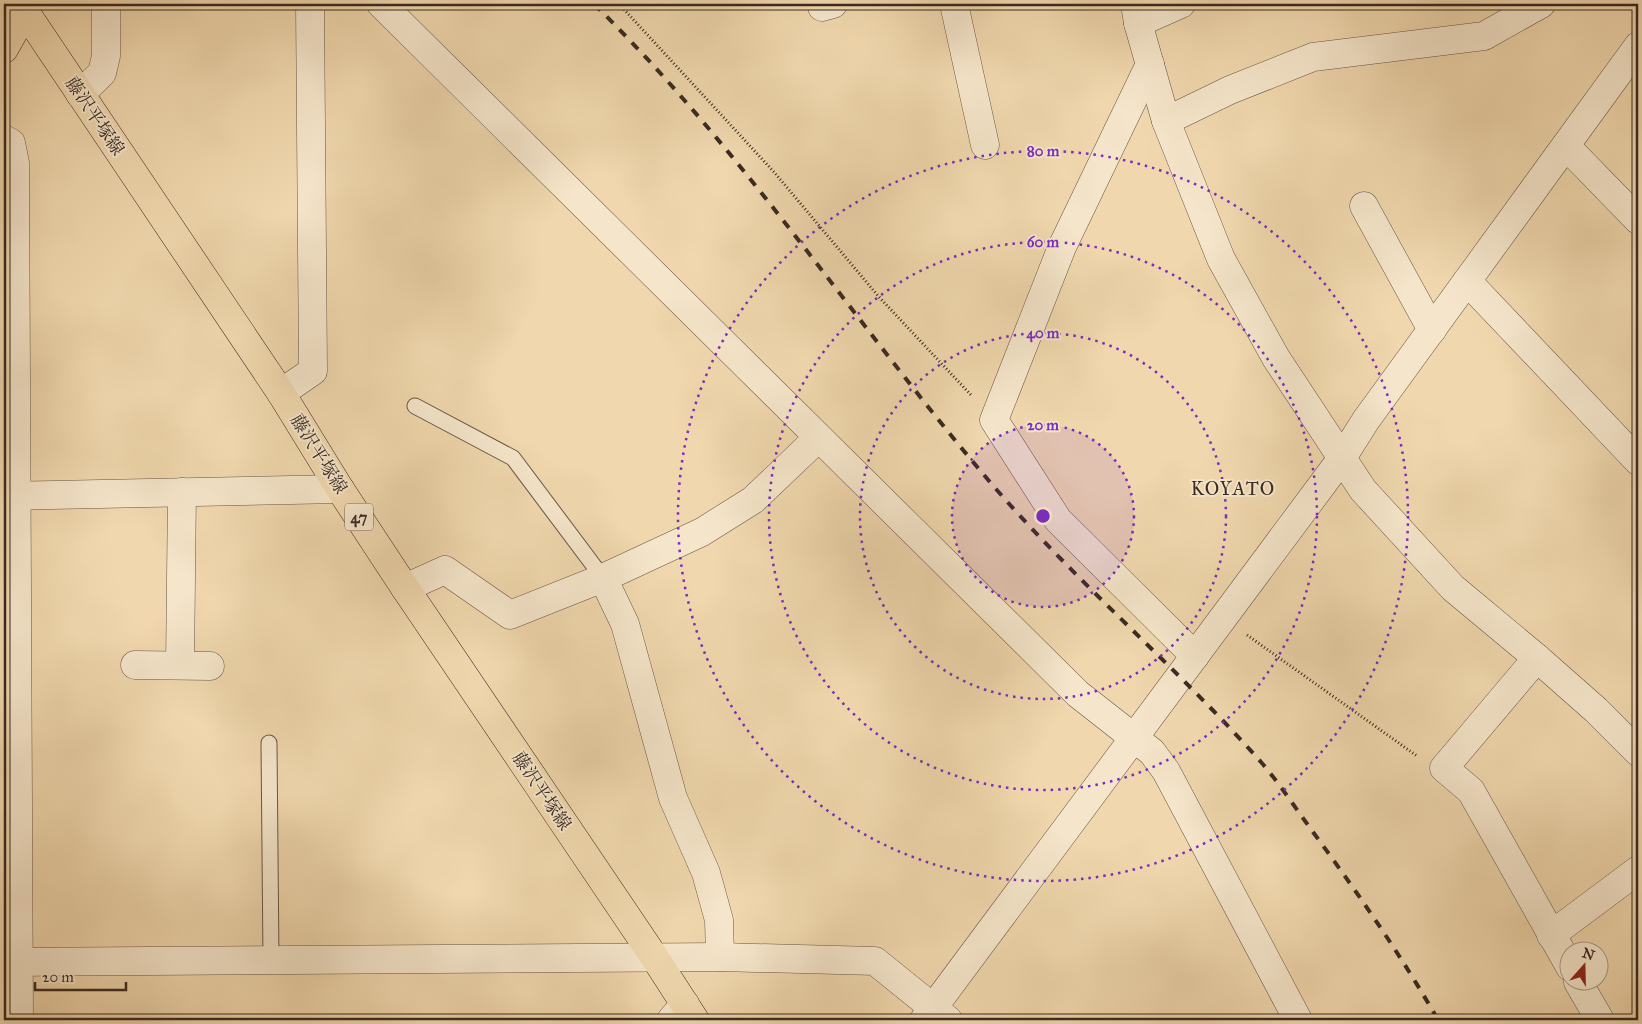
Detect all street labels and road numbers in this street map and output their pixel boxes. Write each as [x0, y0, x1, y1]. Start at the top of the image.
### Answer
street label: 藤沢平塚線 [61, 73, 129, 159]
street label: 藤沢平塚線 [286, 410, 352, 498]
road number: 47 [345, 504, 373, 530]
street label: 藤沢平塚線 [508, 748, 576, 834]

